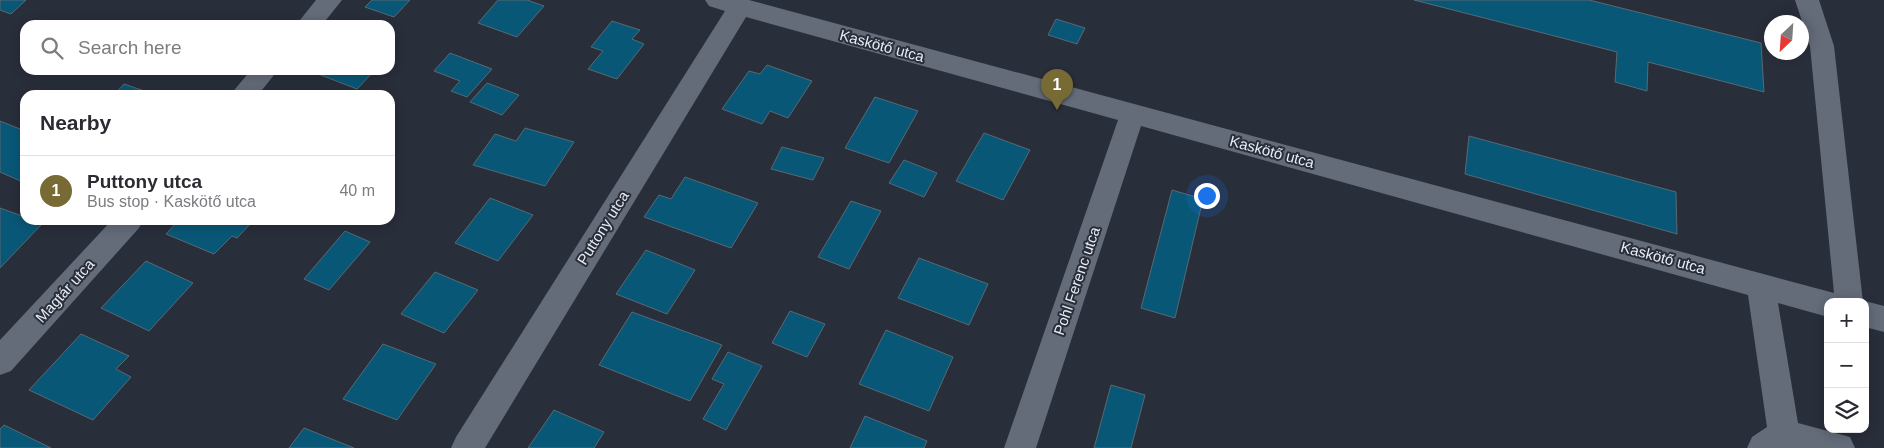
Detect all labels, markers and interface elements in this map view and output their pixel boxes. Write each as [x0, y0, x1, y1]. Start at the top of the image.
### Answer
north arrow [1764, 15, 1809, 60]
search box [20, 20, 395, 75]
street label: Kaskötő utca [838, 26, 927, 65]
icon: search [38, 34, 66, 62]
text: Search here [78, 37, 182, 58]
pin: 1 [1041, 69, 1073, 110]
text: Nearby [40, 111, 111, 134]
street label: Kaskötő utca [1228, 132, 1317, 171]
text: Puttony utca [87, 171, 202, 192]
text: 1 [52, 182, 60, 199]
text: 40 m [339, 182, 375, 199]
your location [1194, 183, 1220, 209]
street label: Puttony utca [573, 187, 632, 268]
text: Bus stop · Kaskötő utca [87, 193, 256, 210]
street label: Pohl Ferenc utca [1050, 224, 1103, 337]
street label: Kaskötő utca [1619, 238, 1708, 277]
street label: Magtár utca [32, 255, 98, 326]
map controls [1824, 298, 1869, 433]
button: + [1824, 298, 1869, 343]
button: − [1824, 343, 1869, 388]
button: layers [1824, 388, 1869, 433]

